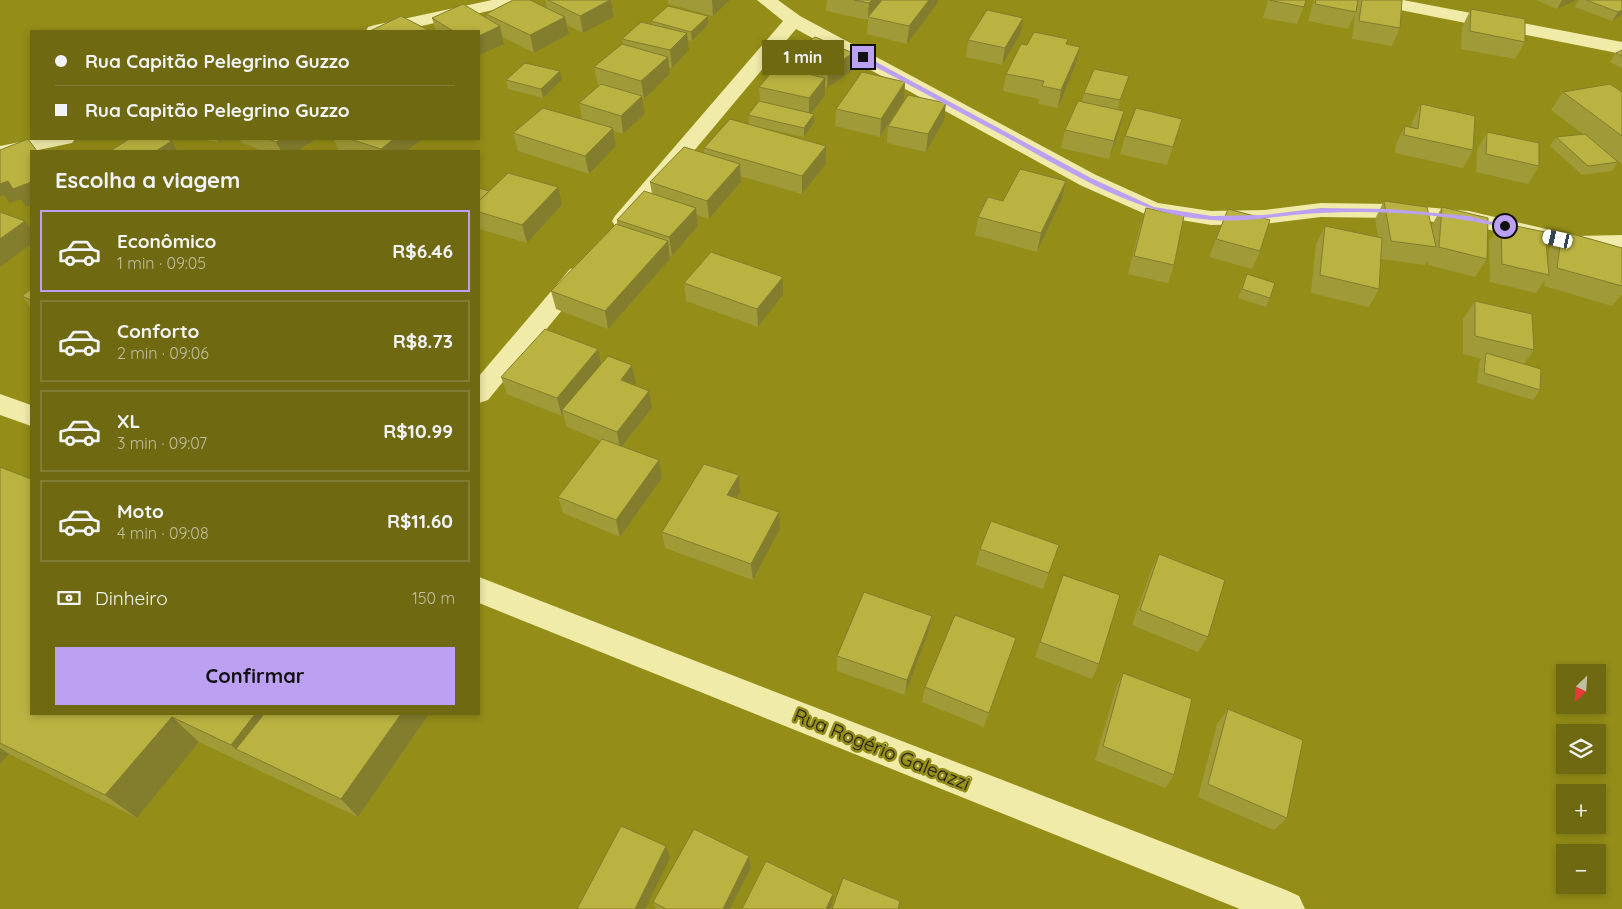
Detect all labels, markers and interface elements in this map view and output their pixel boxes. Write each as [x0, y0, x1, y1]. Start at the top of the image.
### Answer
callout: 1 min [763, 40, 846, 74]
route end [852, 46, 874, 68]
text: 1 min [784, 47, 822, 67]
text: Rua Capitão Pelegrino Guzzo [85, 49, 350, 73]
text: Rua Capitão Pelegrino Guzzo [85, 98, 350, 122]
text: Escolha a viagem [55, 166, 240, 194]
route start [1494, 215, 1516, 237]
car [1541, 228, 1574, 250]
icon: car [57, 229, 102, 274]
text: Econômico [117, 229, 216, 253]
text: R$6.46 [392, 239, 453, 263]
text: 1 min · 09:05 [117, 253, 206, 273]
icon: car [57, 319, 102, 364]
text: Conforto [117, 319, 199, 343]
text: R$8.73 [393, 329, 453, 353]
text: 2 min · 09:06 [117, 343, 209, 363]
icon: car [57, 409, 102, 454]
text: XL [117, 409, 140, 433]
text: R$10.99 [383, 419, 453, 443]
text: 3 min · 09:07 [117, 433, 207, 453]
icon: car [57, 499, 102, 544]
text: Moto [117, 499, 164, 523]
text: R$11.60 [387, 509, 453, 533]
text: 4 min · 09:08 [117, 523, 209, 543]
icon: cash [55, 584, 83, 612]
text: Dinheiro [95, 586, 168, 610]
text: 150 m [412, 588, 455, 608]
button: Confirmar [55, 647, 455, 705]
north arrow [1556, 664, 1606, 714]
map controls [1556, 664, 1606, 894]
street label: Rua Rogério Galeazzi [790, 703, 974, 795]
button: layers [1556, 724, 1606, 774]
button: + [1556, 784, 1606, 834]
button: − [1556, 844, 1606, 894]

